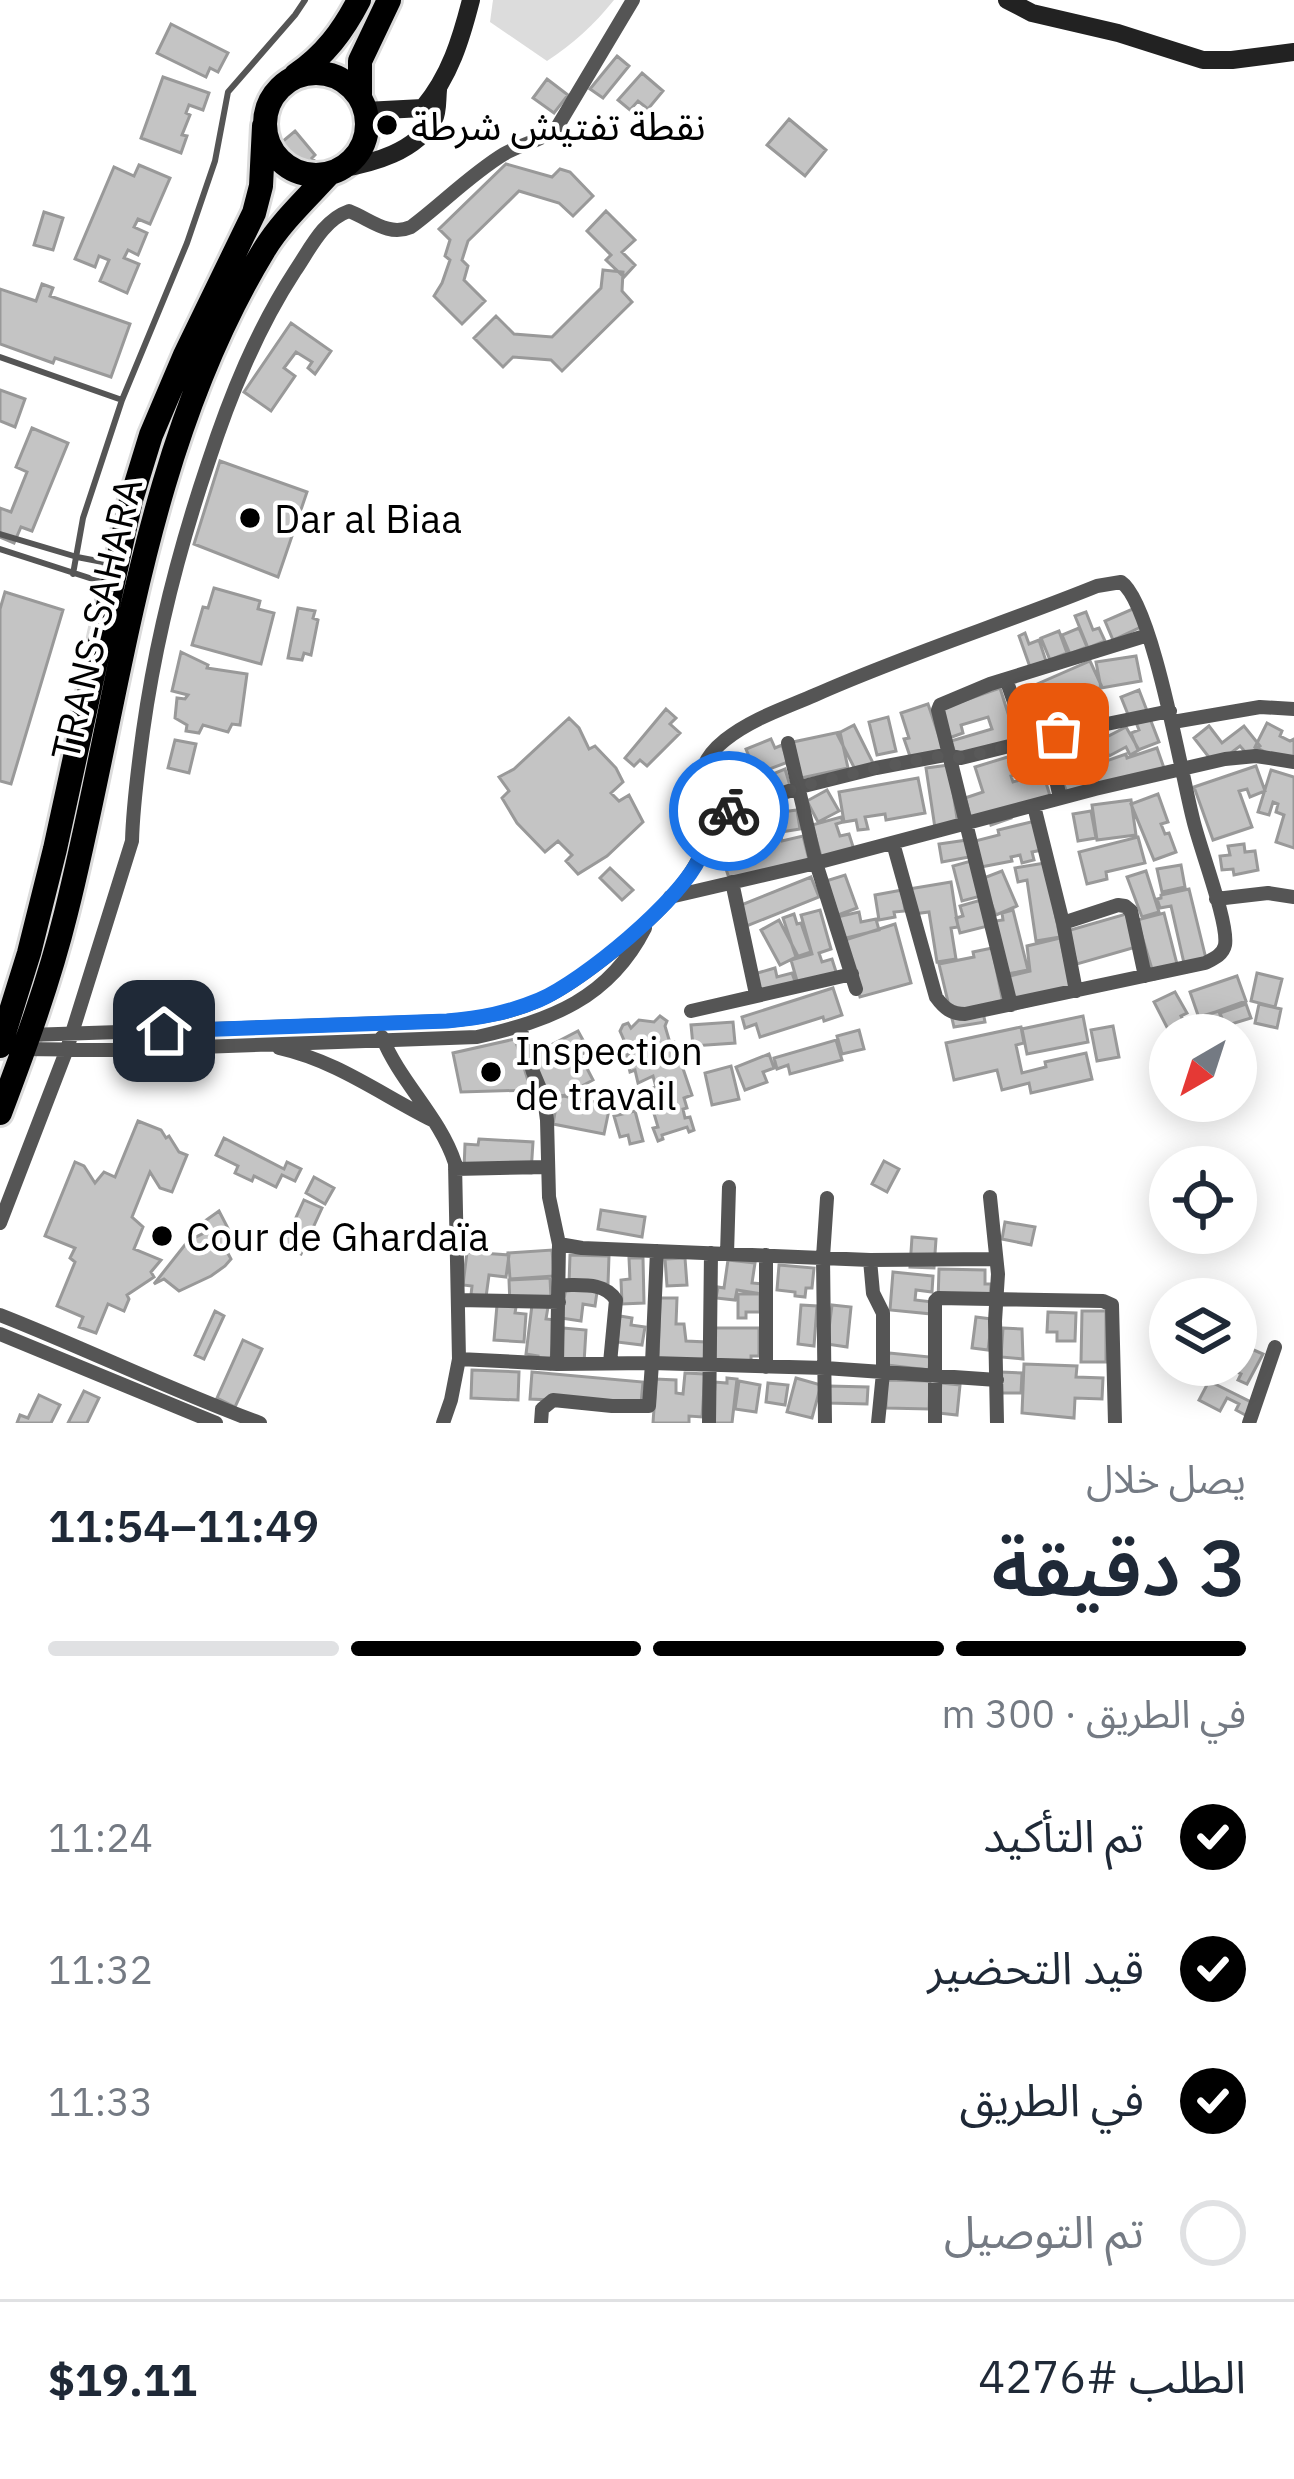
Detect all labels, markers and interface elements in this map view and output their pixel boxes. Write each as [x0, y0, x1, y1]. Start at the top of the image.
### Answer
place label: نقطة تفتيش شرطة [411, 100, 706, 151]
marker: نقطة تفتيش شرطة [374, 112, 400, 138]
street label: TRANS-SAHARA [39, 473, 153, 765]
place label: Dar al Biaa [274, 493, 462, 544]
marker: Dar al Biaa [237, 505, 263, 531]
pin [1007, 683, 1109, 785]
icon: bag [1025, 701, 1091, 767]
courier [669, 751, 789, 871]
icon: bike [696, 778, 762, 844]
pin [113, 980, 215, 1082]
icon: home [131, 998, 197, 1064]
north arrow [1149, 1014, 1257, 1122]
map controls [1149, 1014, 1257, 1386]
place label: Inspection de travail [515, 1025, 703, 1121]
marker: Inspection de travail [478, 1059, 504, 1085]
button: locate [1149, 1146, 1257, 1254]
place label: Cour de Ghardaïa [186, 1211, 489, 1262]
marker: Cour de Ghardaïa [149, 1223, 175, 1249]
button: layers [1149, 1278, 1257, 1386]
text: يصل خلال [1086, 1453, 1246, 1504]
text: 11:49–11:54 [48, 1496, 319, 1554]
text: 3 دقيقة [992, 1516, 1246, 1617]
text: في الطريق · 300 m [941, 1688, 1246, 1739]
icon: check [1180, 1804, 1246, 1870]
text: تم التأكيد [983, 1806, 1144, 1864]
text: 11:24 [48, 1812, 153, 1863]
icon: check [1180, 1936, 1246, 2002]
text: قيد التحضير [927, 1938, 1144, 1996]
text: 11:32 [48, 1944, 153, 1995]
icon: check [1180, 2068, 1246, 2134]
text: في الطريق [959, 2070, 1144, 2128]
text: 11:33 [48, 2076, 153, 2127]
text: تم التوصيل [944, 2202, 1144, 2260]
text: الطلب #4276 [978, 2347, 1246, 2405]
text: $19.11 [48, 2350, 197, 2408]

